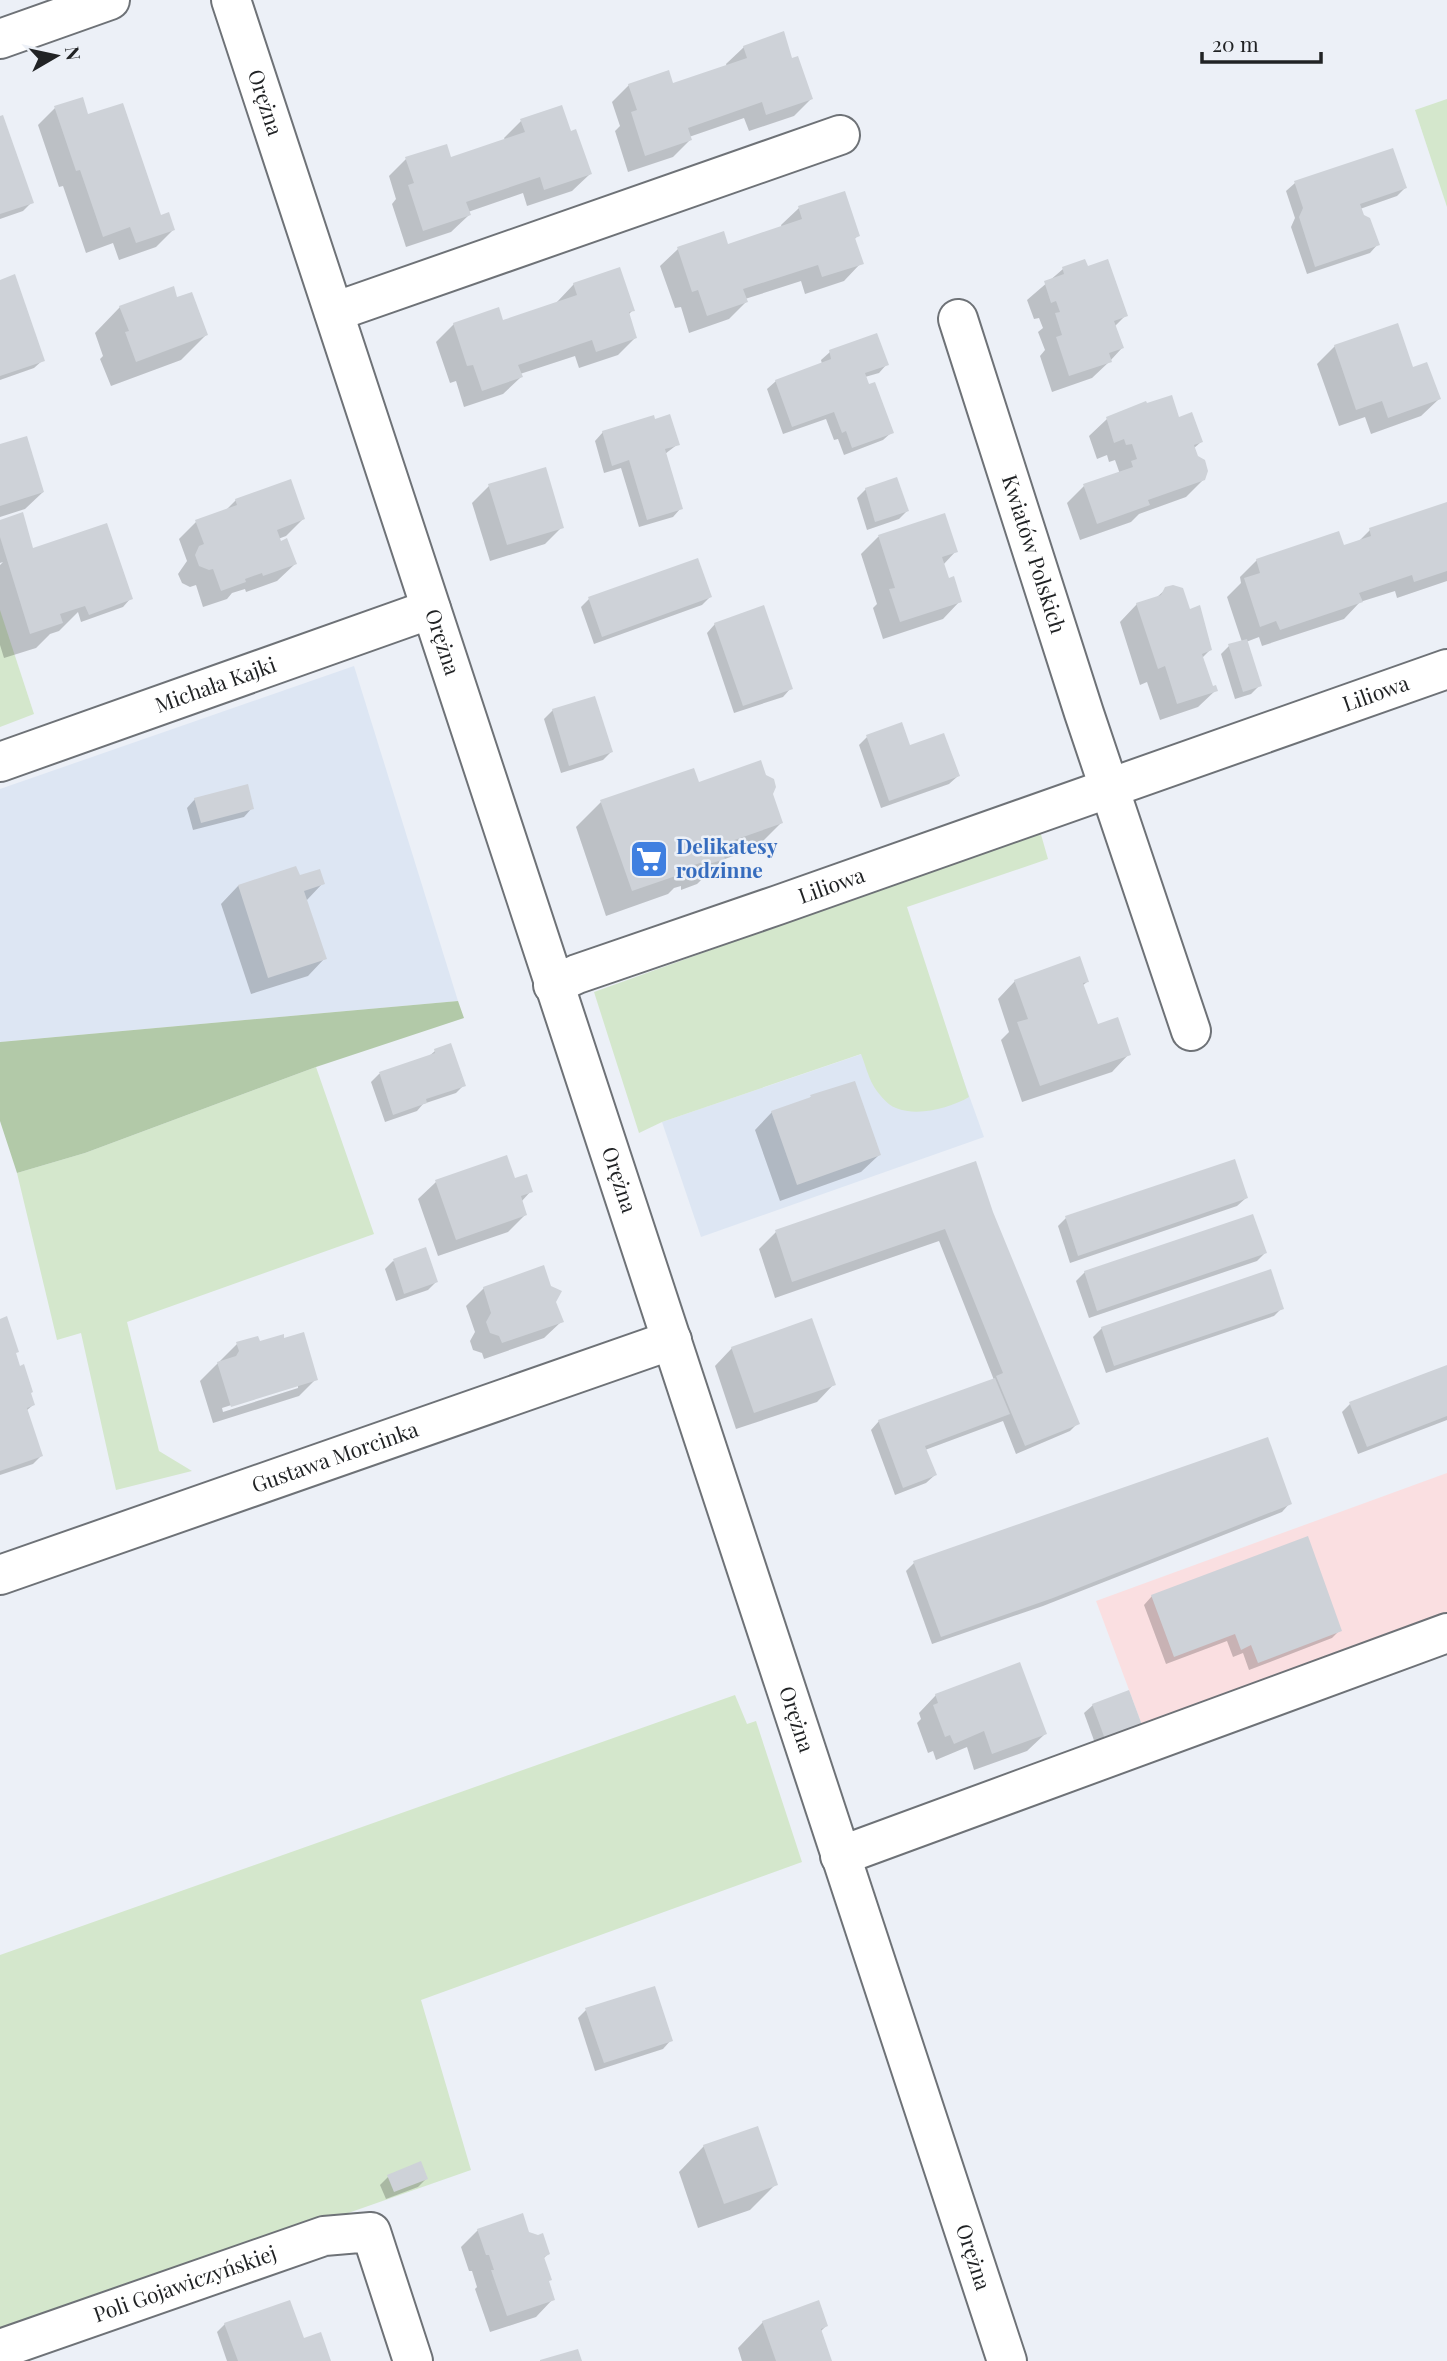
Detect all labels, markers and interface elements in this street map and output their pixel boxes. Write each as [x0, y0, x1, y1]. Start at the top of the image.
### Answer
north arrow [21, 21, 91, 91]
scale bar [1202, 21, 1321, 65]
text: 20 m [1212, 29, 1259, 57]
text: N [60, 44, 88, 62]
street label: Orężna [243, 65, 291, 139]
street label: Kwiatów Polskich [997, 471, 1074, 637]
street label: Orężna [420, 605, 468, 679]
street label: Michała Kajki [151, 649, 279, 718]
street label: Liliowa [1338, 667, 1413, 717]
place label: Delikatesy rodzinne [676, 831, 778, 883]
supermarket icon: Delikatesy rodzinne [628, 838, 670, 880]
street label: Liliowa [794, 859, 869, 909]
street label: Orężna [597, 1143, 645, 1217]
street label: Gustawa Morcinka [247, 1414, 422, 1498]
street label: Orężna [774, 1682, 822, 1756]
street label: Orężna [951, 2220, 999, 2294]
street label: Poli Gojawiczyńskiej [89, 2238, 280, 2327]

